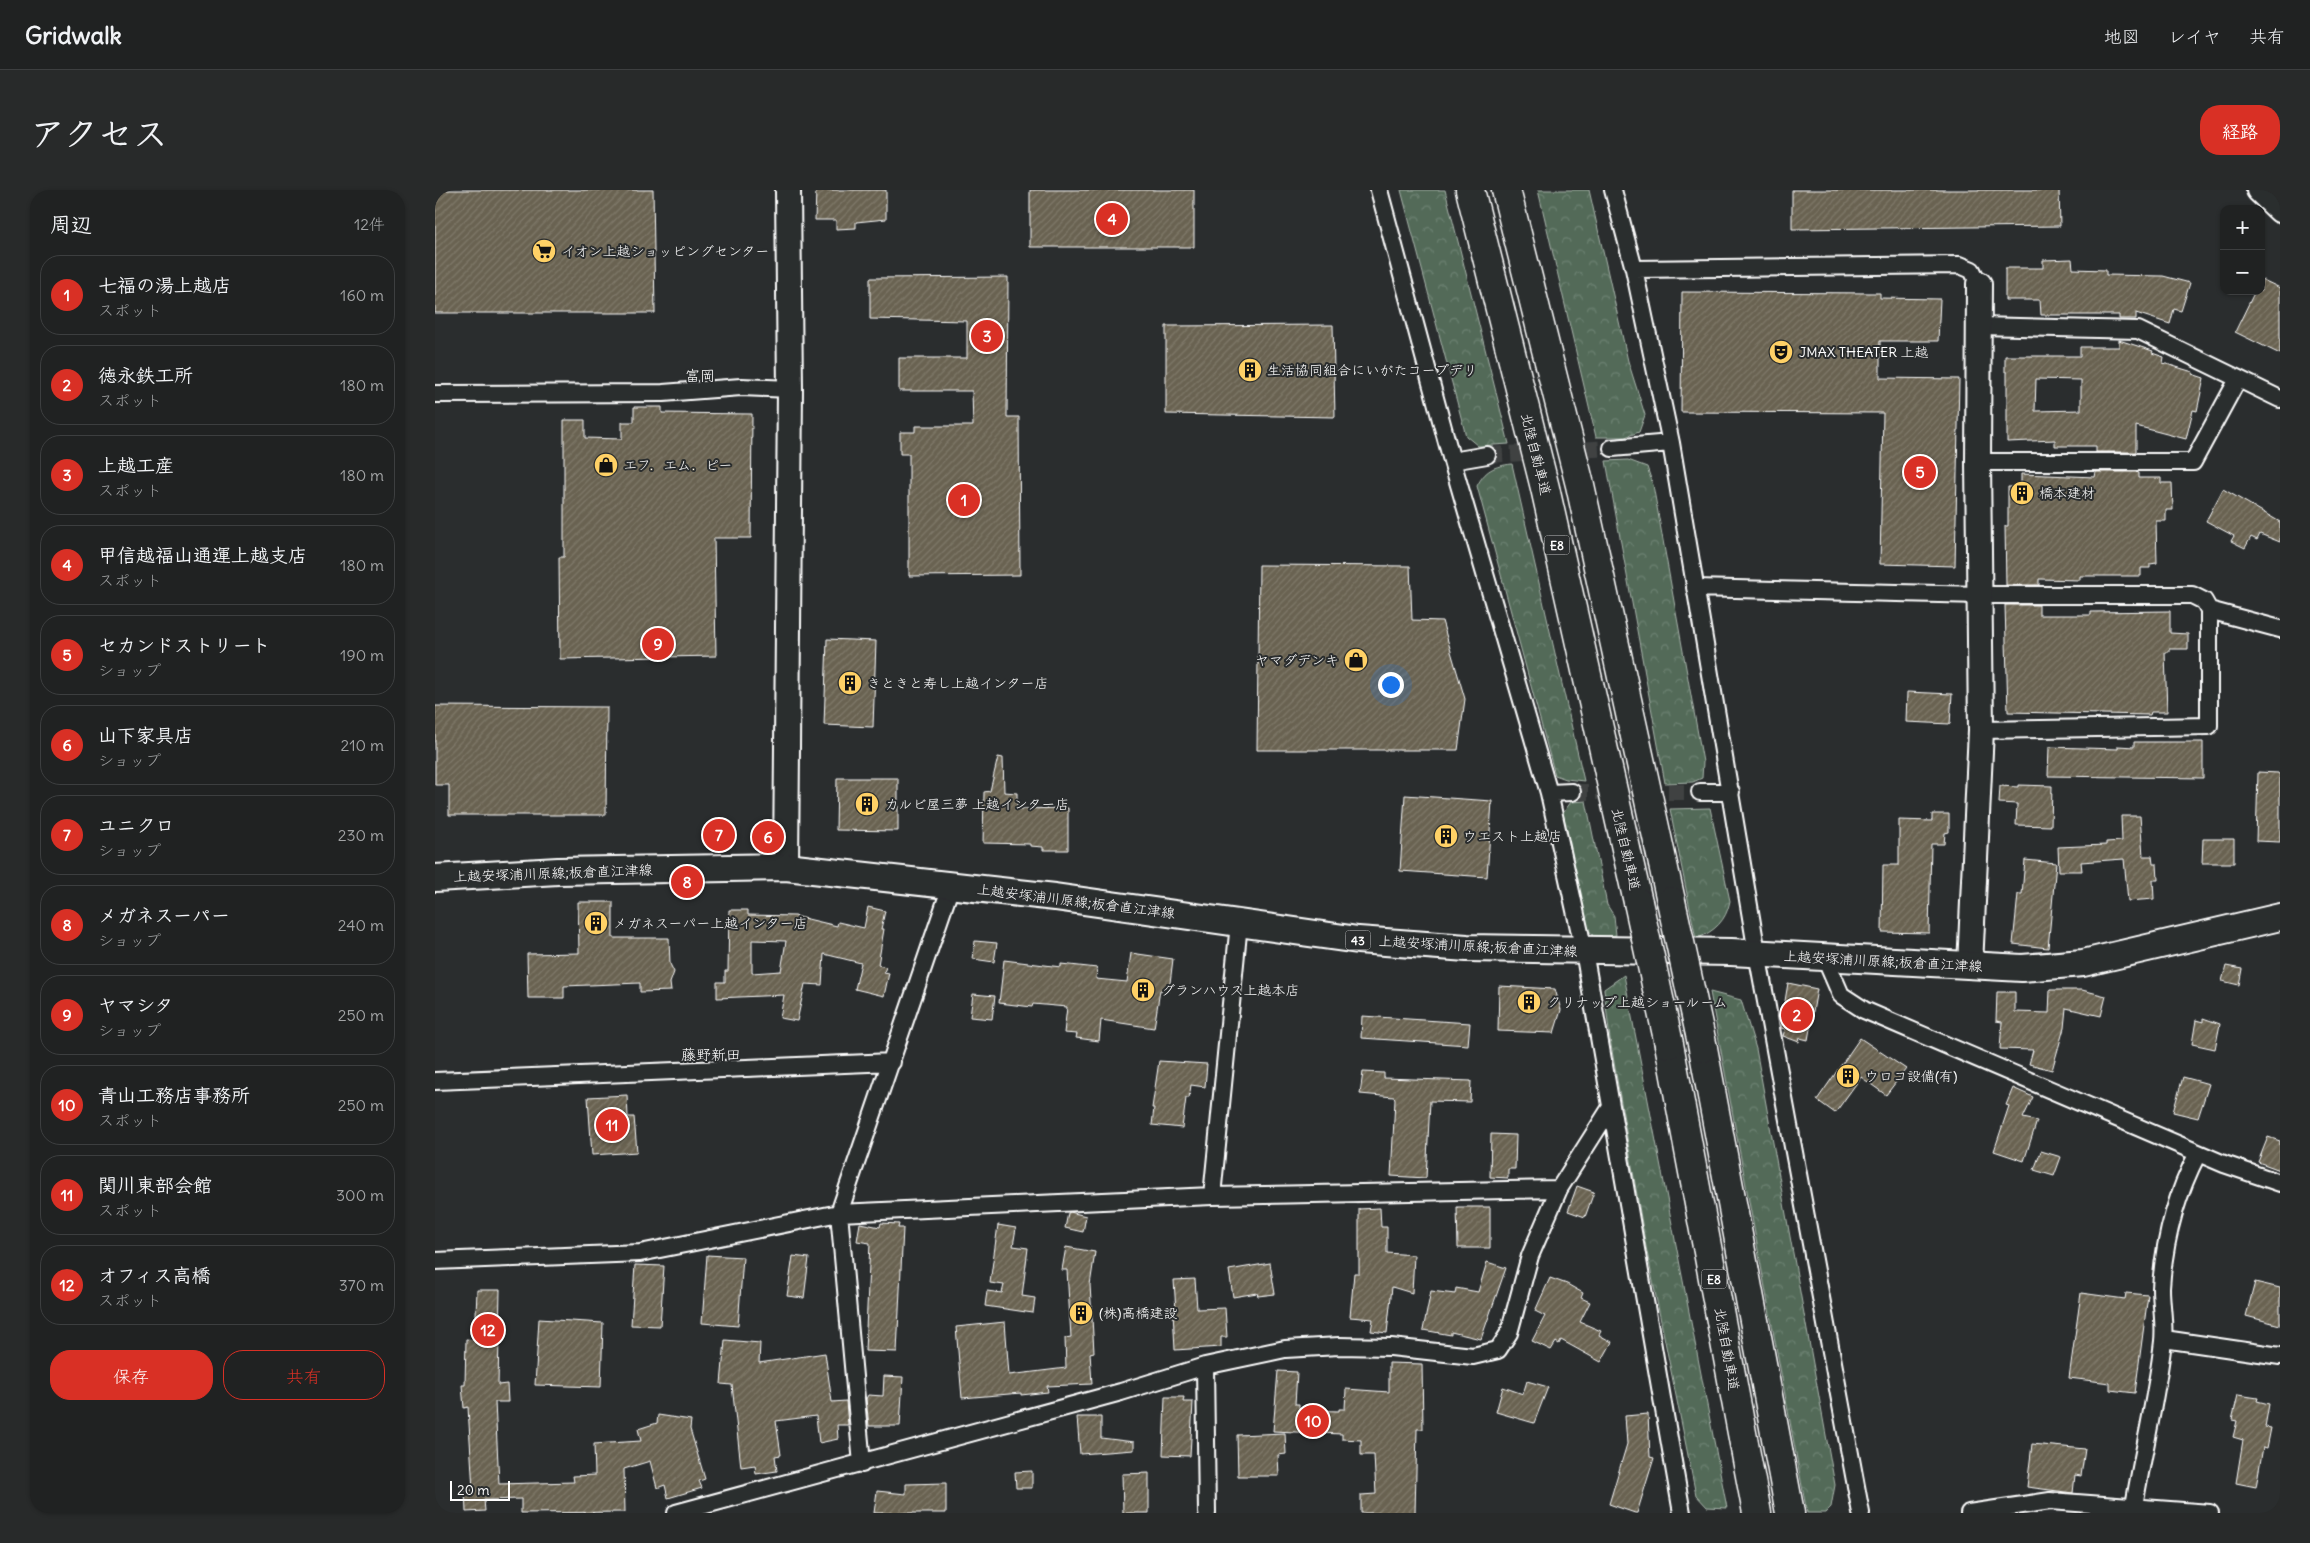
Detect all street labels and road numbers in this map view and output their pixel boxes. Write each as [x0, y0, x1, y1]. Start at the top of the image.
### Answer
street label: 北陸自動車道 [1517, 411, 1555, 497]
road number: E8 [1545, 536, 1569, 554]
street label: 北陸自動車道 [1608, 806, 1644, 892]
street label: 上越安塚浦川原線;板倉直江津線 [453, 861, 653, 885]
street label: 上越安塚浦川原線;板倉直江津線 [976, 880, 1176, 922]
road number: 43 [1345, 930, 1371, 950]
street label: 上越安塚浦川原線;板倉直江津線 [1378, 932, 1578, 960]
street label: 上越安塚浦川原線;板倉直江津線 [1783, 947, 1983, 975]
road number: E8 [1701, 1270, 1727, 1288]
street label: 北陸自動車道 [1711, 1306, 1743, 1392]

